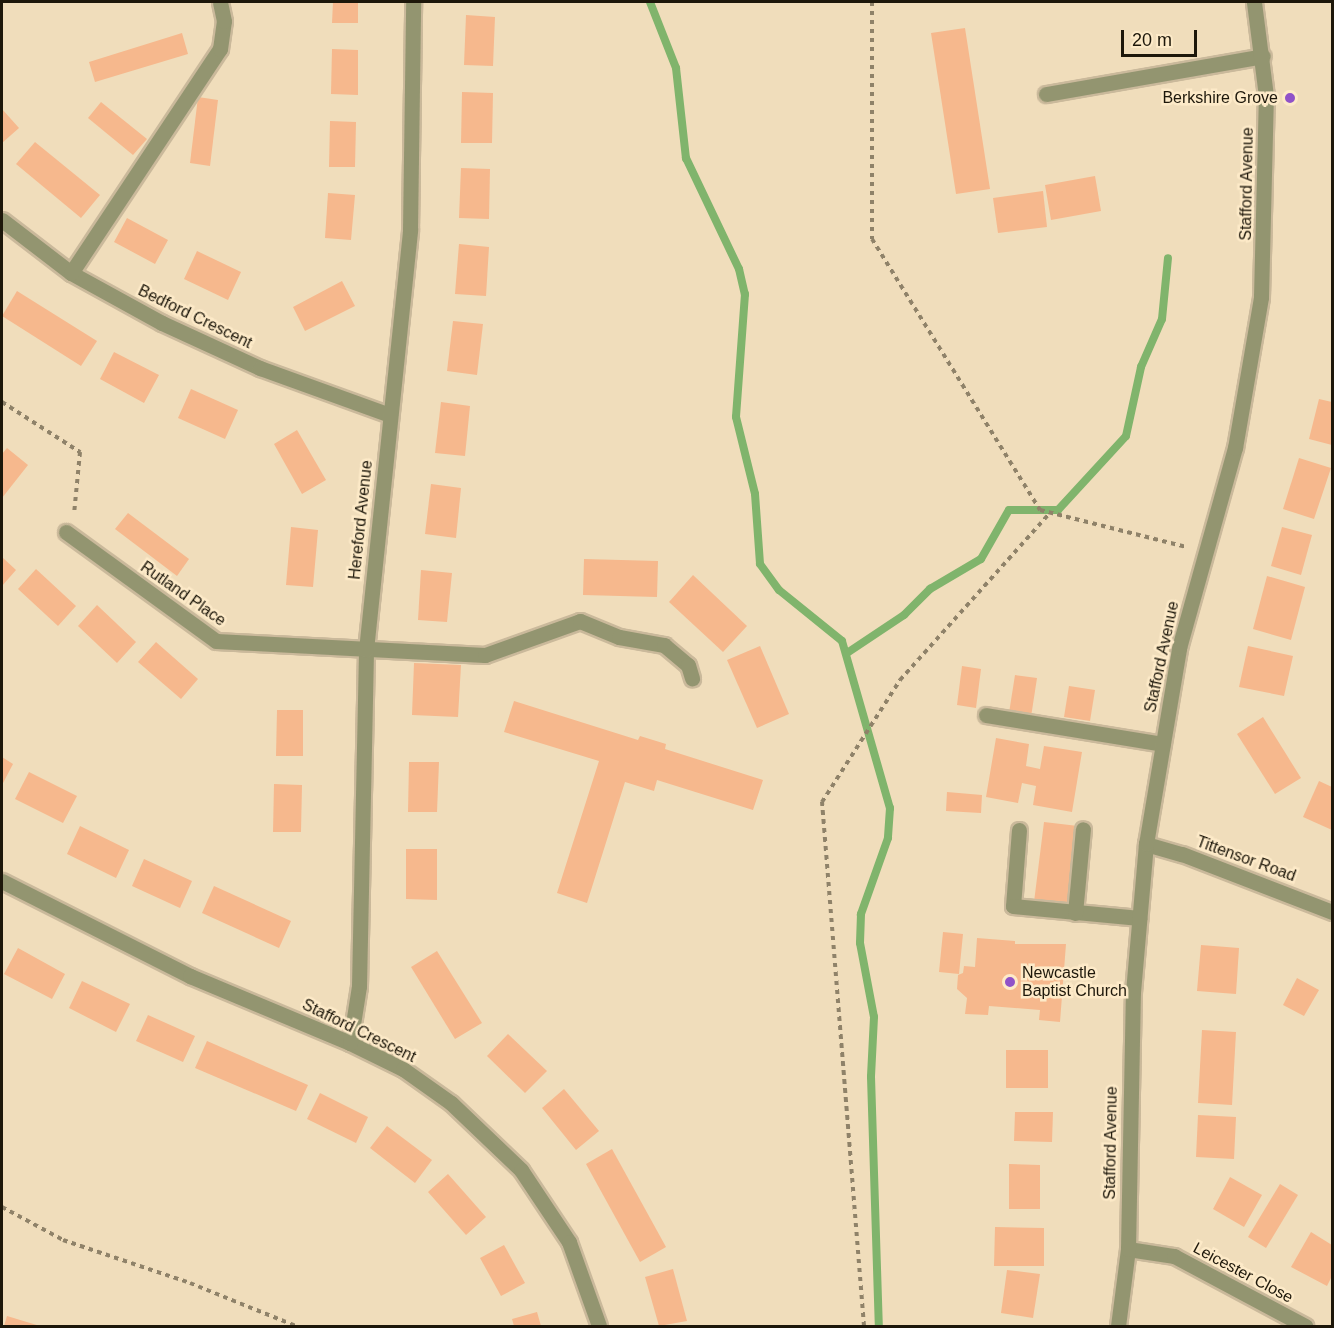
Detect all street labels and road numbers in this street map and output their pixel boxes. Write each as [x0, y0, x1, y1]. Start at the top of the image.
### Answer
street label: Stafford Avenue [1236, 127, 1258, 241]
street label: Bedford Crescent [135, 281, 255, 353]
street label: Hereford Avenue [345, 459, 377, 581]
street label: Rutland Place [137, 558, 229, 630]
street label: Stafford Avenue [1141, 599, 1183, 715]
street label: Tittensor Road [1194, 832, 1298, 886]
street label: Stafford Crescent [299, 995, 419, 1067]
street label: Stafford Avenue [1100, 1086, 1122, 1200]
street label: Leicester Close [1190, 1239, 1296, 1307]

